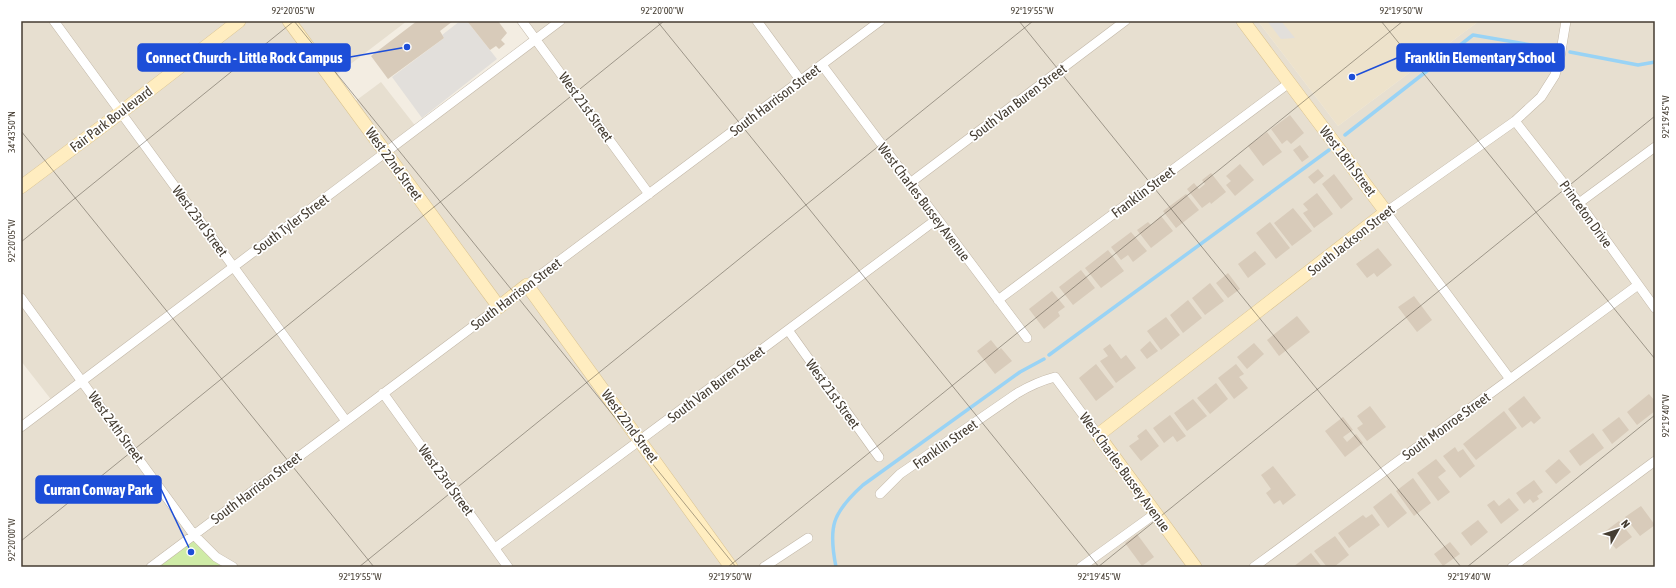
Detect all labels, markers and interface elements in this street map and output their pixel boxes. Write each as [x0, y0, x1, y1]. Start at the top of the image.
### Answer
text: 92°20'05"W [271, 5, 315, 16]
text: 92°20'00"W [640, 5, 684, 16]
text: 92°19'55"W [1010, 5, 1054, 16]
text: 92°19'50"W [1379, 5, 1423, 16]
callout: Connect Church - Little Rock Campus [138, 44, 350, 71]
callout: Franklin Elementary School [1397, 44, 1564, 71]
text: Connect Church - Little Rock Campus [146, 49, 343, 66]
text: Franklin Elementary School [1405, 49, 1556, 66]
street label: South Van Buren Street [966, 60, 1070, 144]
street label: South Harrison Street [727, 61, 823, 139]
street label: West 21st Street [556, 69, 616, 145]
street label: Fair Park Boulevard [67, 83, 155, 155]
text: 92°19'45"W [1660, 95, 1671, 139]
text: 34°43'50"N [6, 111, 17, 153]
street label: West 18th Street [1316, 123, 1380, 199]
street label: West 22nd Street [362, 124, 426, 204]
street label: West Charles Bussey Avenue [874, 140, 974, 264]
street label: Franklin Street [1108, 163, 1178, 221]
street label: Princeton Drive [1556, 177, 1616, 251]
street label: West 23rd Street [169, 183, 231, 259]
street label: South Tyler Street [250, 191, 332, 257]
street label: South Jackson Street [1305, 201, 1397, 279]
text: 92°20'05"W [6, 219, 17, 263]
street label: South Harrison Street [468, 255, 564, 333]
street label: South Van Buren Street [664, 342, 768, 426]
street label: West 21st Street [803, 356, 863, 432]
street label: West 22nd Street [598, 386, 662, 466]
street label: West 24th Street [85, 388, 147, 466]
street label: South Monroe Street [1399, 389, 1493, 463]
text: 92°19'40"W [1660, 394, 1671, 438]
street label: West Charles Bussey Avenue [1076, 409, 1174, 535]
street label: Franklin Street [910, 416, 980, 472]
street label: West 23rd Street [415, 442, 477, 518]
street label: South Harrison Street [208, 449, 304, 527]
callout: Curran Conway Park [36, 476, 161, 503]
text: Curran Conway Park [44, 481, 153, 498]
north arrow [1598, 510, 1638, 550]
text: N [1619, 517, 1632, 530]
text: 92°20'00"W [6, 518, 17, 562]
text: 92°19'55"W [338, 571, 382, 582]
text: 92°19'50"W [708, 571, 752, 582]
text: 92°19'45"W [1077, 571, 1121, 582]
text: 92°19'40"W [1447, 571, 1491, 582]

